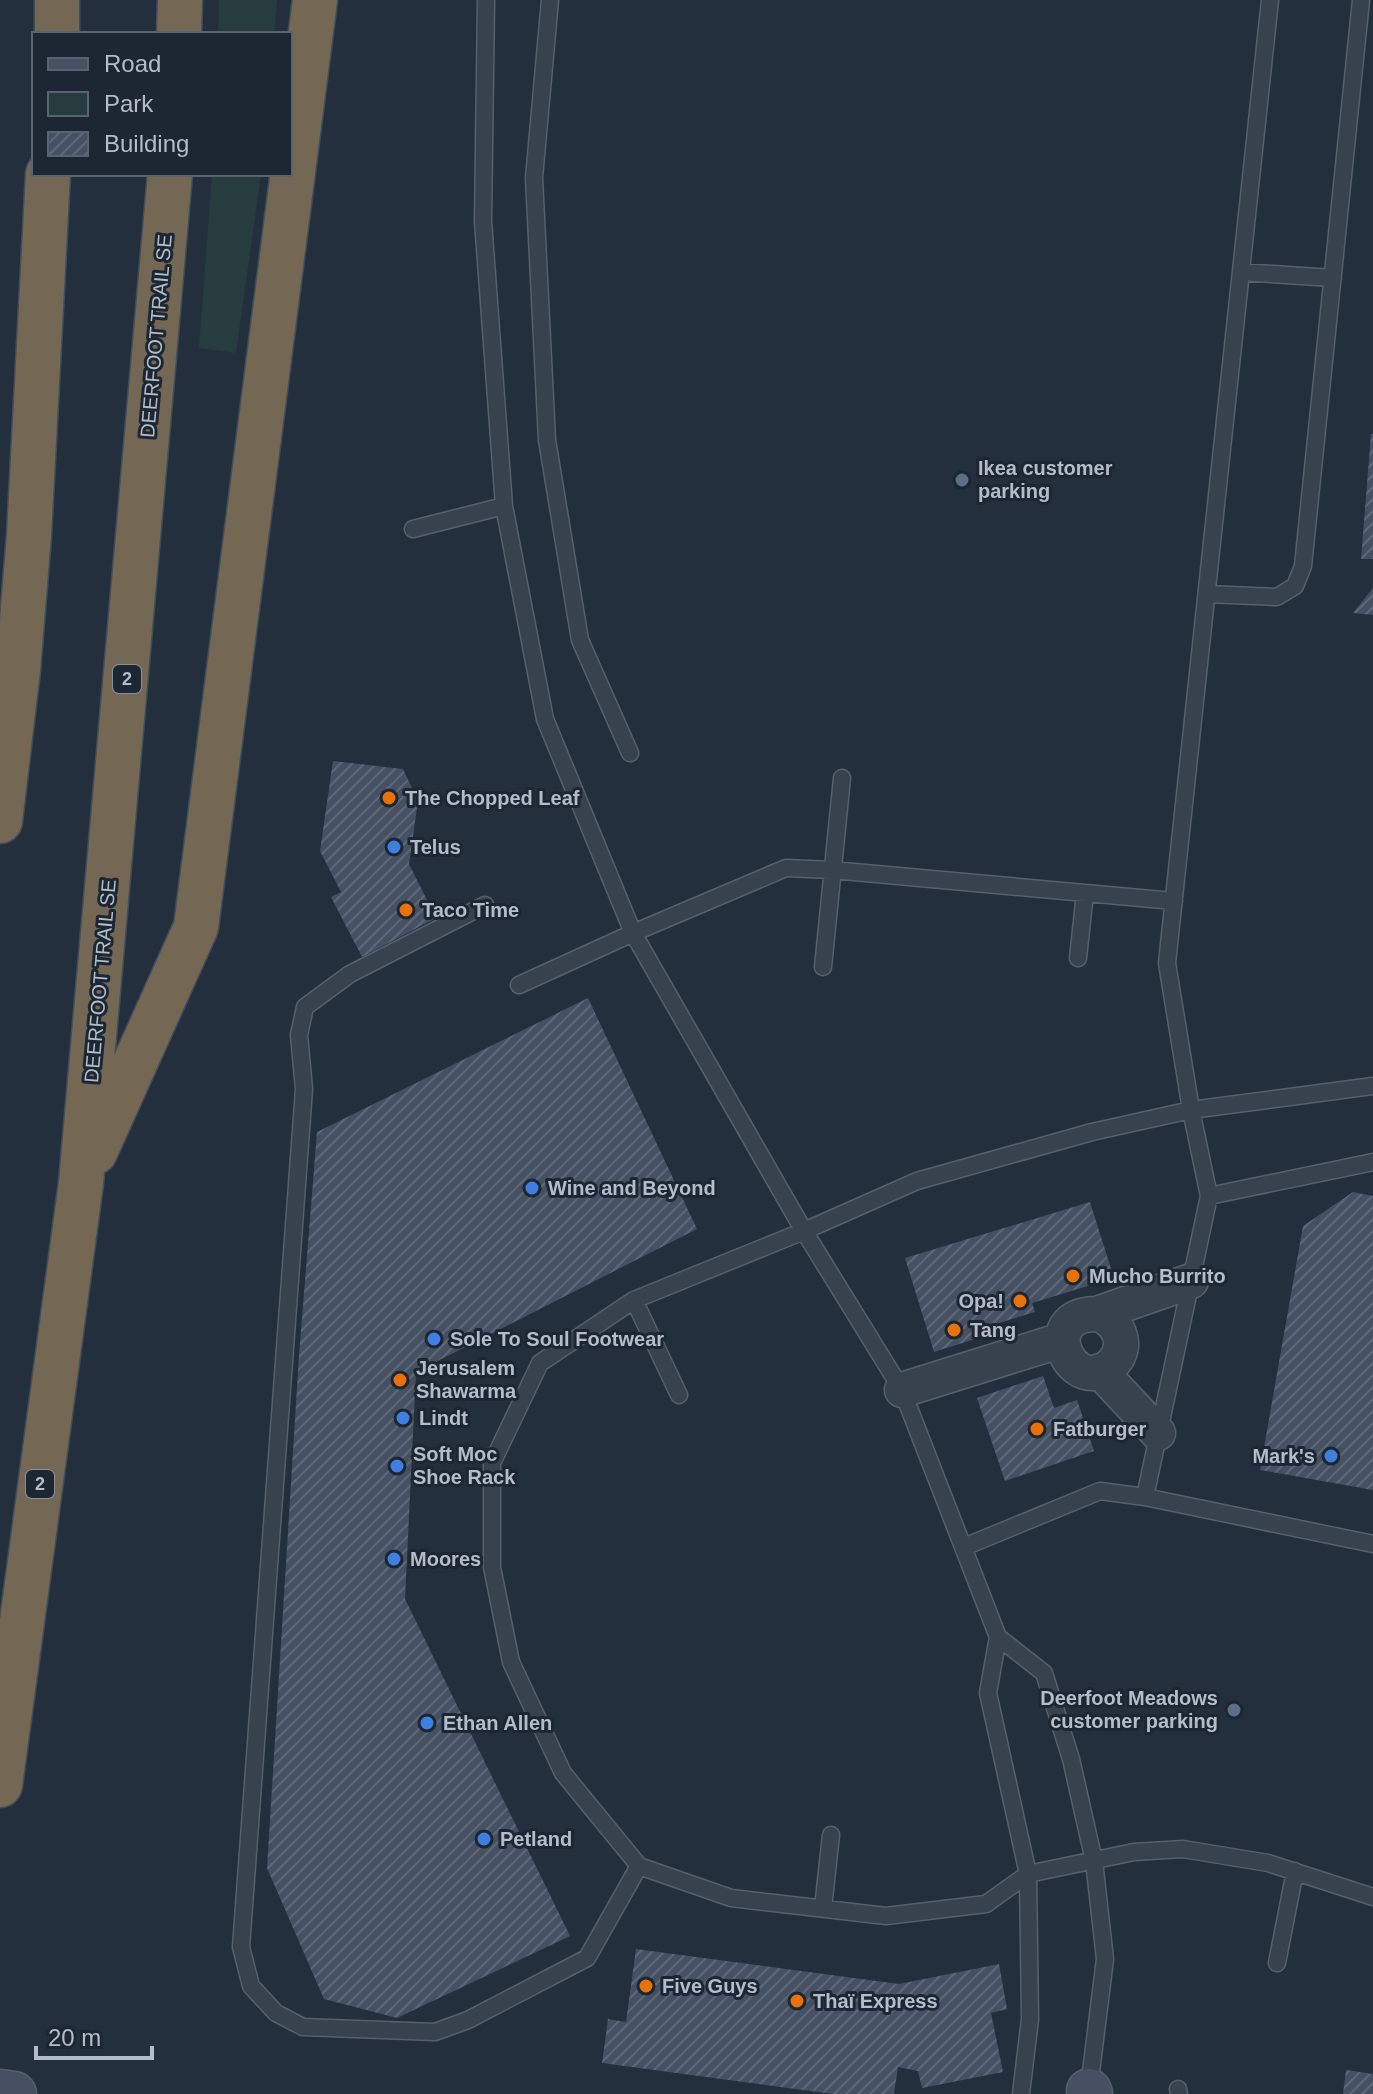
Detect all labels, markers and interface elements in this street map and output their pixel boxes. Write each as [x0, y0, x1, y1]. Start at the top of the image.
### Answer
legend [32, 32, 292, 176]
text: Road [104, 50, 161, 77]
text: Park [104, 90, 154, 117]
text: Building [104, 130, 189, 157]
street label: DEERFOOT TRAIL SE [136, 233, 176, 439]
place label: Ikea customer parking [978, 457, 1113, 502]
marker: Ikea customer parking [953, 471, 971, 489]
road number: 2 [113, 665, 141, 693]
place label: The Chopped Leaf [405, 787, 580, 809]
marker: The Chopped Leaf [380, 789, 398, 807]
place label: Telus [410, 836, 461, 858]
marker: Telus [385, 838, 403, 856]
street label: DEERFOOT TRAIL SE [80, 878, 120, 1084]
place label: Taco Time [422, 899, 519, 921]
marker: Taco Time [397, 901, 415, 919]
place label: Wine and Beyond [548, 1177, 716, 1199]
marker: Wine and Beyond [523, 1179, 541, 1197]
place label: Mucho Burrito [1089, 1265, 1226, 1287]
marker: Mucho Burrito [1064, 1267, 1082, 1285]
place label: Opa! [958, 1290, 1004, 1312]
marker: Opa! [1011, 1292, 1029, 1310]
place label: Tang [970, 1319, 1016, 1341]
marker: Tang [945, 1321, 963, 1339]
place label: Sole To Soul Footwear [450, 1328, 664, 1350]
marker: Sole To Soul Footwear [425, 1330, 443, 1348]
place label: Jerusalem Shawarma [416, 1357, 517, 1402]
marker: Jerusalem Shawarma [391, 1371, 409, 1389]
place label: Lindt [419, 1407, 468, 1429]
marker: Lindt [394, 1409, 412, 1427]
place label: Fatburger [1053, 1418, 1147, 1440]
marker: Fatburger [1028, 1420, 1046, 1438]
place label: Soft Moc Shoe Rack [413, 1443, 516, 1488]
place label: Mark's [1252, 1445, 1315, 1467]
marker: Mark's [1322, 1447, 1340, 1465]
marker: Soft Moc Shoe Rack [388, 1457, 406, 1475]
road number: 2 [26, 1470, 54, 1498]
place label: Moores [410, 1548, 481, 1570]
marker: Moores [385, 1550, 403, 1568]
place label: Deerfoot Meadows customer parking [1040, 1687, 1218, 1732]
marker: Deerfoot Meadows customer parking [1225, 1701, 1243, 1719]
place label: Ethan Allen [443, 1712, 552, 1734]
marker: Ethan Allen [418, 1714, 436, 1732]
place label: Petland [500, 1828, 572, 1850]
marker: Petland [475, 1830, 493, 1848]
place label: Five Guys [662, 1975, 758, 1997]
marker: Five Guys [637, 1977, 655, 1995]
place label: Thaï Express [813, 1990, 938, 2012]
marker: Thaï Express [788, 1992, 806, 2010]
scale bar [36, 2010, 152, 2060]
text: 20 m [48, 2024, 101, 2051]

